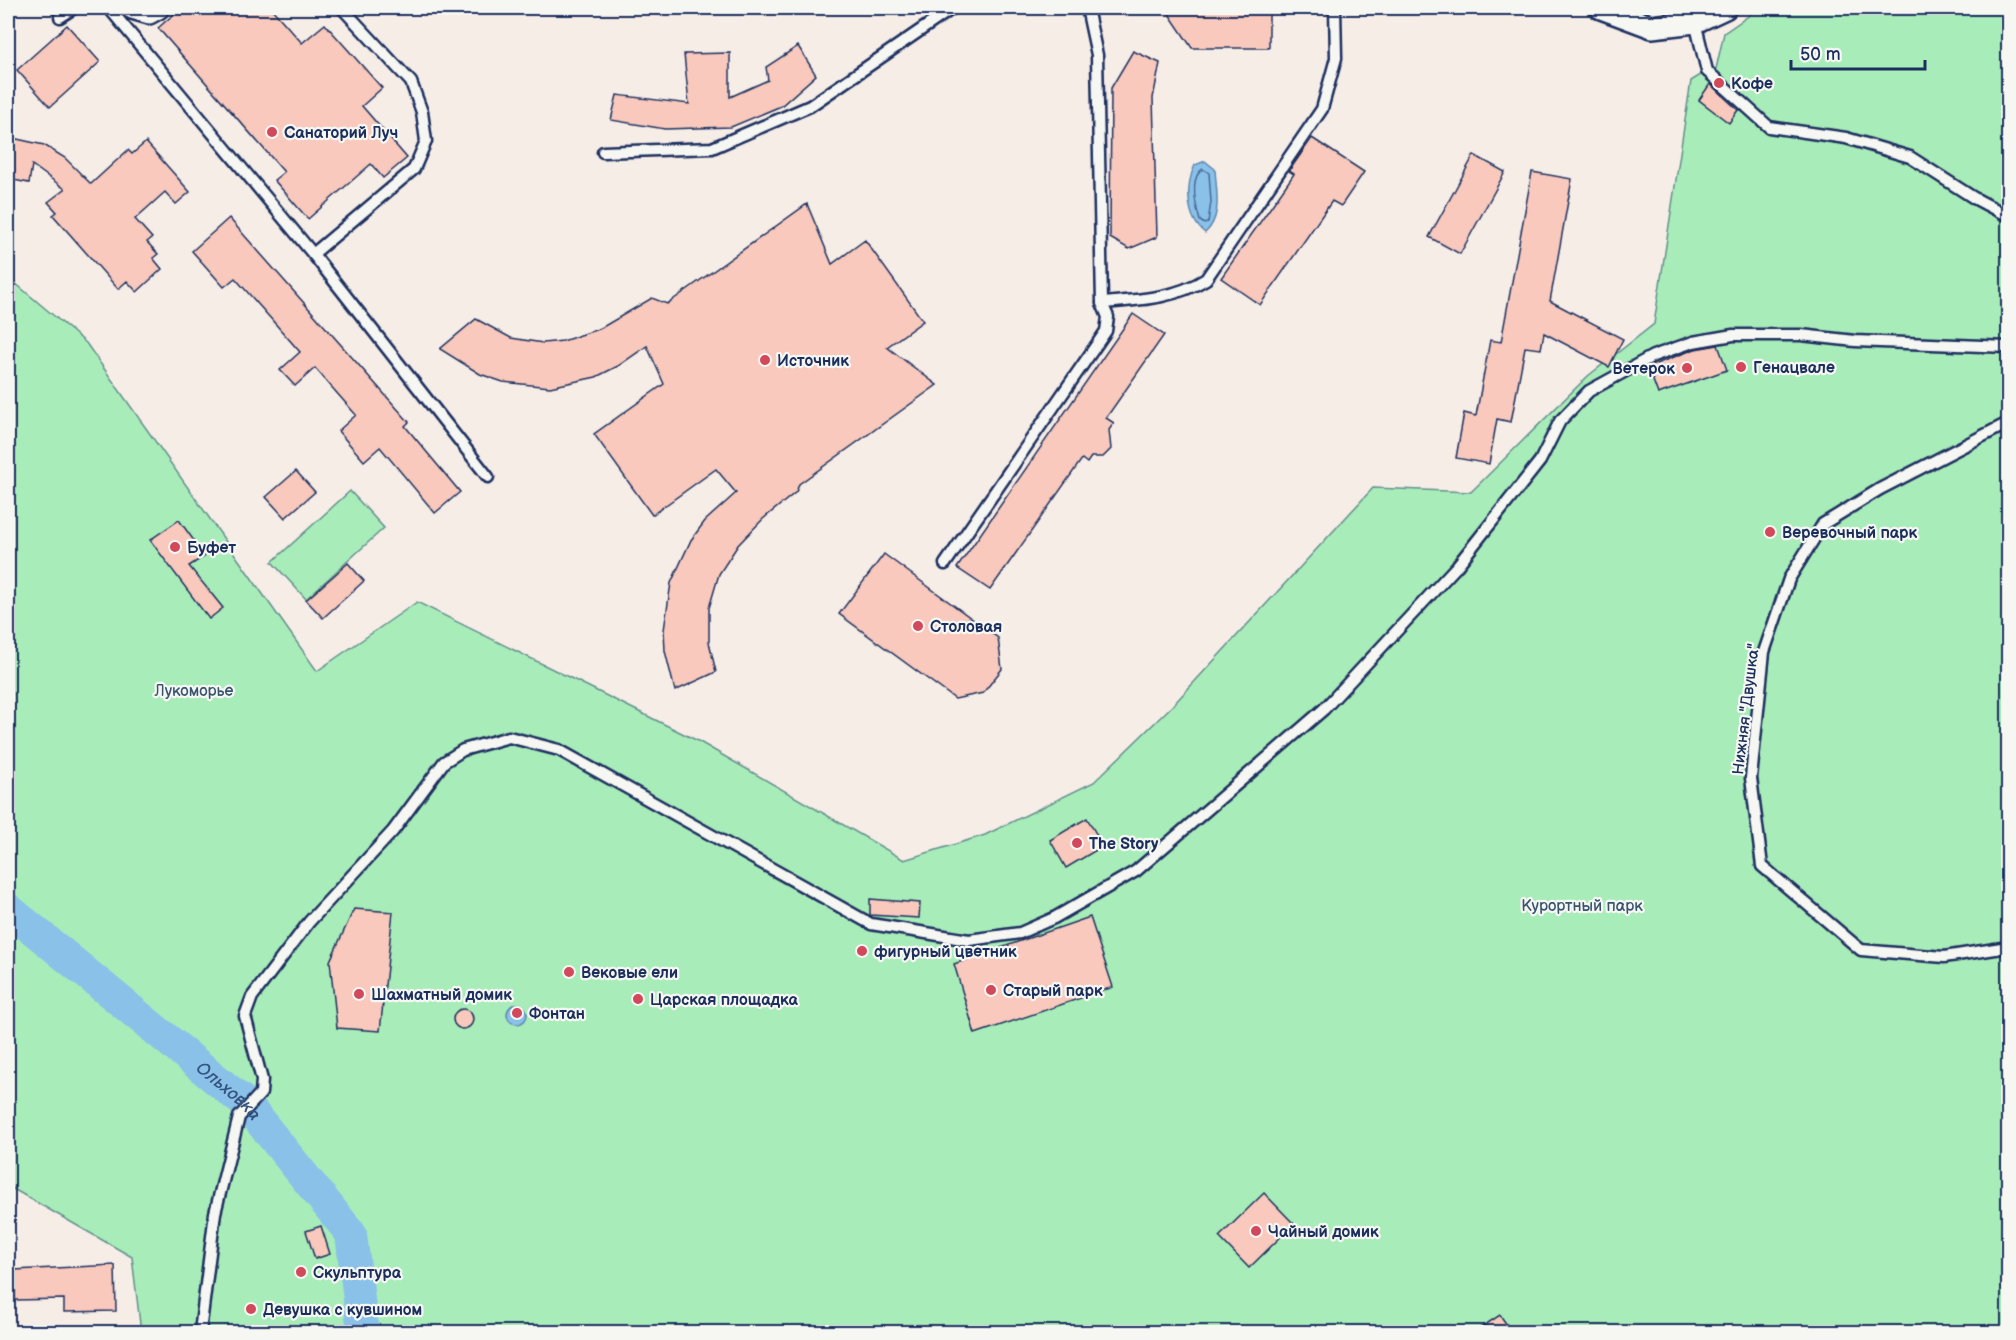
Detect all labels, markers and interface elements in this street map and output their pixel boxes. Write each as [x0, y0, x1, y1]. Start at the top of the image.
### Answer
scale bar [1791, 33, 1924, 71]
text: 50 m [1800, 44, 1841, 65]
place label: Кофе [1731, 75, 1773, 94]
marker: Кофе [1712, 76, 1726, 90]
place label: Cанаторий Луч [284, 124, 398, 143]
marker: Cанаторий Луч [265, 125, 279, 139]
place label: Источник [777, 352, 849, 371]
marker: Источник [758, 353, 772, 367]
place label: Генацвале [1753, 359, 1835, 378]
place label: Ветерок [1613, 360, 1675, 379]
marker: Генацвале [1734, 360, 1748, 374]
marker: Ветерок [1680, 361, 1694, 375]
place label: Веревочный парк [1782, 524, 1918, 543]
marker: Веревочный парк [1763, 525, 1777, 539]
place label: Буфет [187, 539, 236, 558]
marker: Буфет [168, 540, 182, 554]
place label: Столовая [930, 618, 1002, 637]
marker: Столовая [911, 619, 925, 633]
street label: Нижняя "Двушка" [1729, 642, 1764, 776]
park label: Лукоморье [154, 682, 234, 701]
place label: The Story [1089, 835, 1159, 854]
marker: The Story [1070, 836, 1084, 850]
park label: Курортный парк [1521, 897, 1643, 916]
place label: фигурный цветник [874, 943, 1017, 962]
marker: фигурный цветник [855, 944, 869, 958]
place label: Вековые ели [581, 964, 678, 983]
marker: Вековые ели [562, 965, 576, 979]
place label: Старый парк [1003, 982, 1103, 1001]
marker: Старый парк [984, 983, 998, 997]
place label: Шахматный домик [371, 986, 512, 1005]
marker: Шахматный домик [352, 987, 366, 1001]
place label: Царская площадка [650, 991, 798, 1010]
marker: Царская площадка [631, 992, 645, 1006]
place label: Фонтан [529, 1005, 585, 1024]
marker: Фонтан [510, 1006, 524, 1020]
water label: Ольховка [192, 1057, 265, 1125]
place label: Чайный домик [1268, 1223, 1379, 1242]
marker: Чайный домик [1249, 1224, 1263, 1238]
place label: Скульптура [313, 1264, 402, 1283]
marker: Скульптура [294, 1265, 308, 1279]
place label: Девушка с кувшином [263, 1301, 422, 1320]
marker: Девушка с кувшином [244, 1302, 258, 1316]

